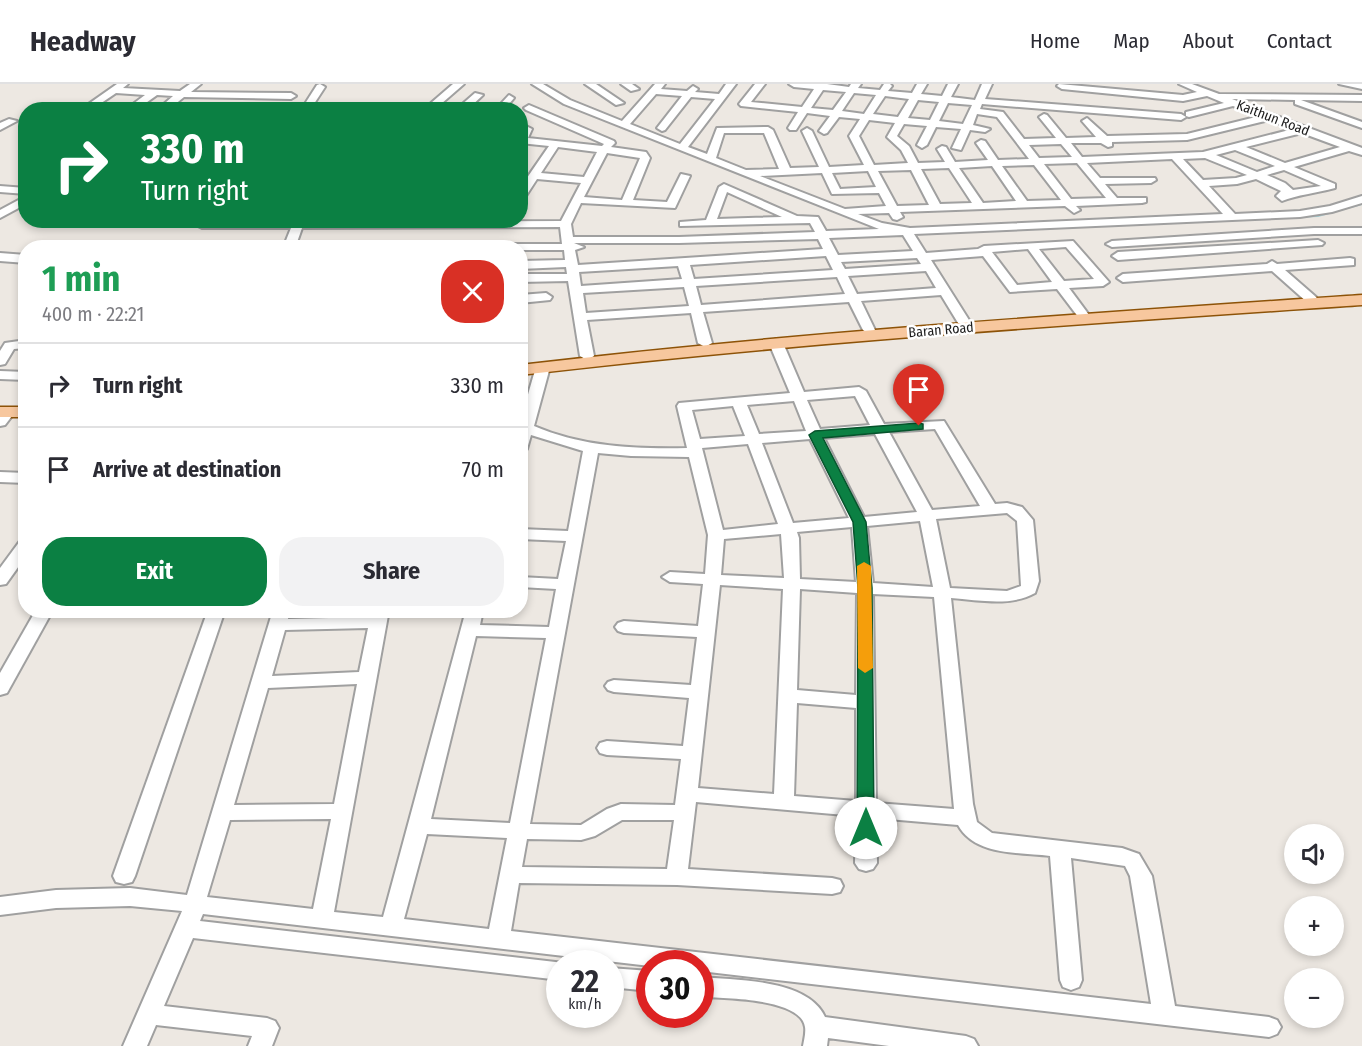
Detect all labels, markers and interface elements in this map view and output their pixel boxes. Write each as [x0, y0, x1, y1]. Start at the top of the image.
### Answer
text: Headway [30, 25, 136, 58]
text: Home [1030, 28, 1080, 54]
text: Map [1113, 28, 1150, 54]
text: About [1183, 28, 1234, 54]
text: Contact [1267, 28, 1332, 54]
street label: Kaithun Road [1234, 96, 1312, 140]
text: 330 m [141, 124, 244, 174]
icon: right [42, 126, 120, 204]
text: Turn right [141, 175, 249, 207]
text: 1 min [42, 257, 120, 301]
button: close [441, 260, 504, 323]
text: 400 m · 22:21 [42, 302, 144, 326]
street label: Baran Road [908, 319, 974, 341]
pin [893, 364, 944, 426]
icon: right [42, 369, 75, 402]
text: Turn right [93, 372, 182, 399]
text: 330 m [451, 372, 504, 399]
icon: arrive [902, 373, 935, 406]
icon: arrive [42, 453, 75, 486]
text: Arrive at destination [93, 456, 281, 483]
text: 70 m [462, 456, 504, 483]
button: Exit [42, 537, 267, 606]
button: Share [279, 537, 504, 606]
position arrow [834, 796, 898, 860]
map controls [1284, 824, 1344, 1028]
button: sound [1284, 824, 1344, 884]
button: + [1284, 896, 1344, 956]
speed limit sign: 30 [636, 950, 714, 1028]
text: 22 [571, 964, 599, 1000]
button: − [1284, 968, 1344, 1028]
text: km/h [568, 995, 602, 1013]

